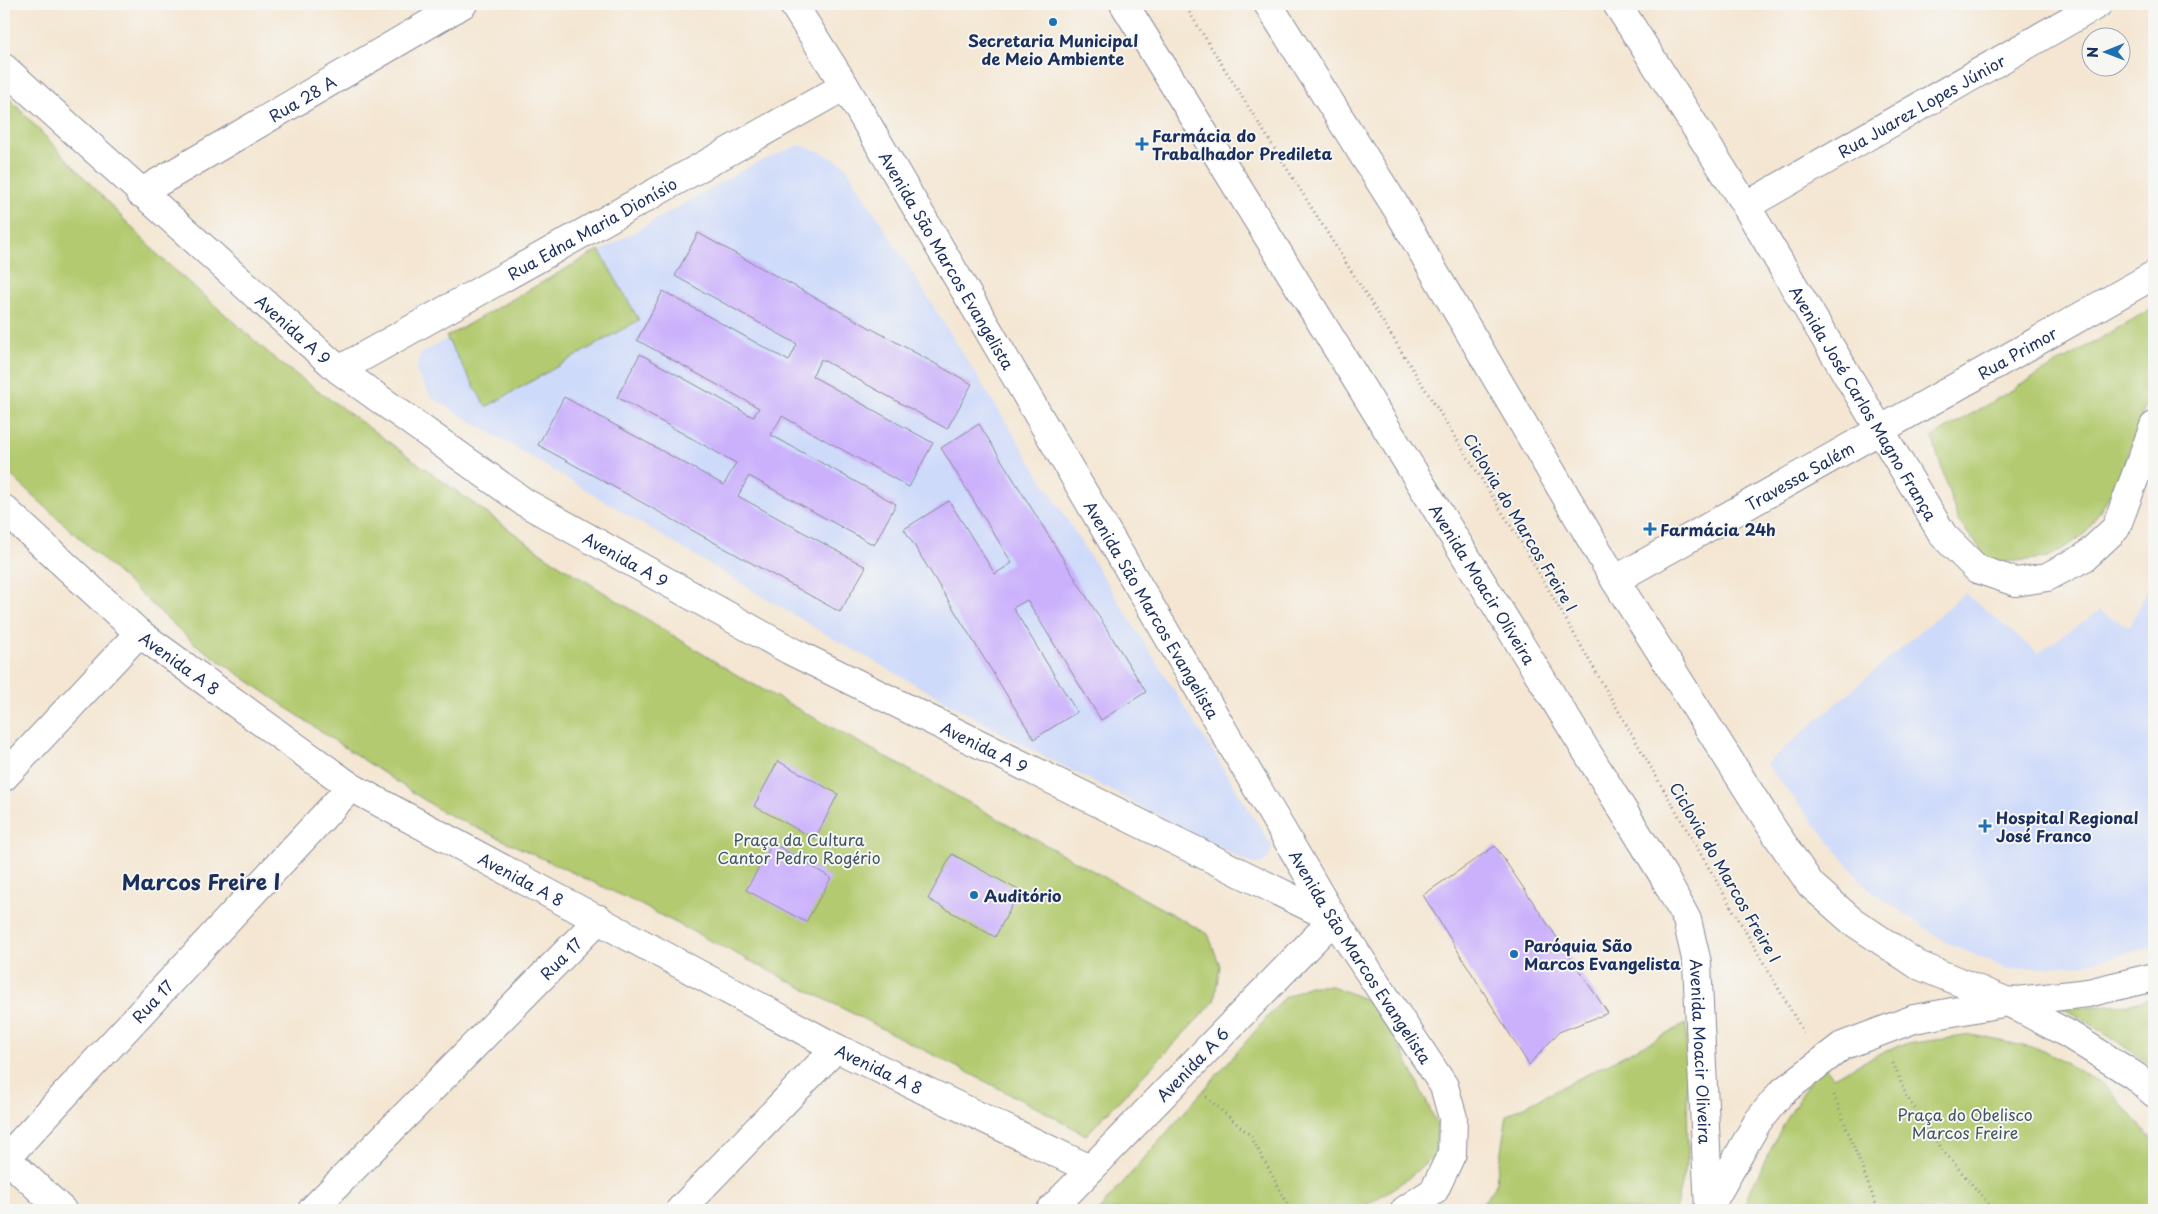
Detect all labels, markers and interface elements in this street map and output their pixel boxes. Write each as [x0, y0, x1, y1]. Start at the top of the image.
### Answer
marker: Secretaria Municipal de Meio Ambiente [1047, 16, 1059, 28]
place label: Secretaria Municipal de Meio Ambiente [968, 28, 1138, 70]
north arrow [2080, 28, 2130, 78]
text: N [2082, 47, 2103, 58]
street label: Rua Juarez Lopes Júnior [1833, 48, 2010, 163]
street label: Rua 28 A [264, 69, 340, 127]
place label: Farmácia do Trabalhador Predileta [1152, 123, 1332, 165]
marker: Farmácia do Trabalhador Predileta [1136, 138, 1148, 150]
street label: Avenida São Marcos Evangelista [874, 147, 1021, 374]
street label: Rua Edna Maria Dionísio [503, 171, 681, 285]
street label: Avenida José Carlos Magno França [1784, 281, 1944, 525]
street label: Avenida A 9 [251, 289, 337, 370]
street label: Rua Primor [1973, 320, 2062, 385]
street label: Ciclovia do Marcos Freire I [1458, 428, 1584, 616]
street label: Travessa Salém [1741, 435, 1858, 516]
street label: Avenida São Marcos Evangelista [1079, 496, 1226, 723]
street label: Avenida Moacir Oliveira [1424, 499, 1542, 669]
place label: Farmácia 24h [1660, 517, 1776, 541]
marker: Farmácia 24h [1644, 523, 1656, 535]
street label: Avenida A 9 [579, 525, 673, 592]
street label: Avenida A 8 [135, 625, 225, 700]
street label: Avenida A 9 [937, 715, 1032, 778]
street label: Ciclovia do Marcos Freire I [1664, 777, 1788, 967]
place label: Hospital Regional José Franco [1996, 805, 2138, 847]
marker: Hospital Regional José Franco [1978, 819, 1992, 833]
park label: Praça da Cultura Cantor Pedro Rogério [717, 827, 881, 869]
street label: Avenida São Marcos Evangelista [1284, 845, 1438, 1068]
street label: Avenida A 8 [474, 846, 569, 912]
district label: Marcos Freire I [122, 865, 280, 897]
place label: Auditório [984, 883, 1061, 907]
marker: Auditório [968, 889, 980, 901]
street label: Rua 17 [534, 931, 587, 985]
place label: Paróquia São Marcos Evangelista [1524, 933, 1681, 975]
marker: Paróquia São Marcos Evangelista [1508, 948, 1520, 960]
street label: Avenida Moacir Oliveira [1685, 958, 1718, 1144]
street label: Rua 17 [126, 974, 179, 1028]
street label: Avenida A 6 [1150, 1021, 1234, 1107]
street label: Avenida A 8 [832, 1038, 927, 1100]
park label: Praça do Obelisco Marcos Freire [1897, 1102, 2033, 1144]

